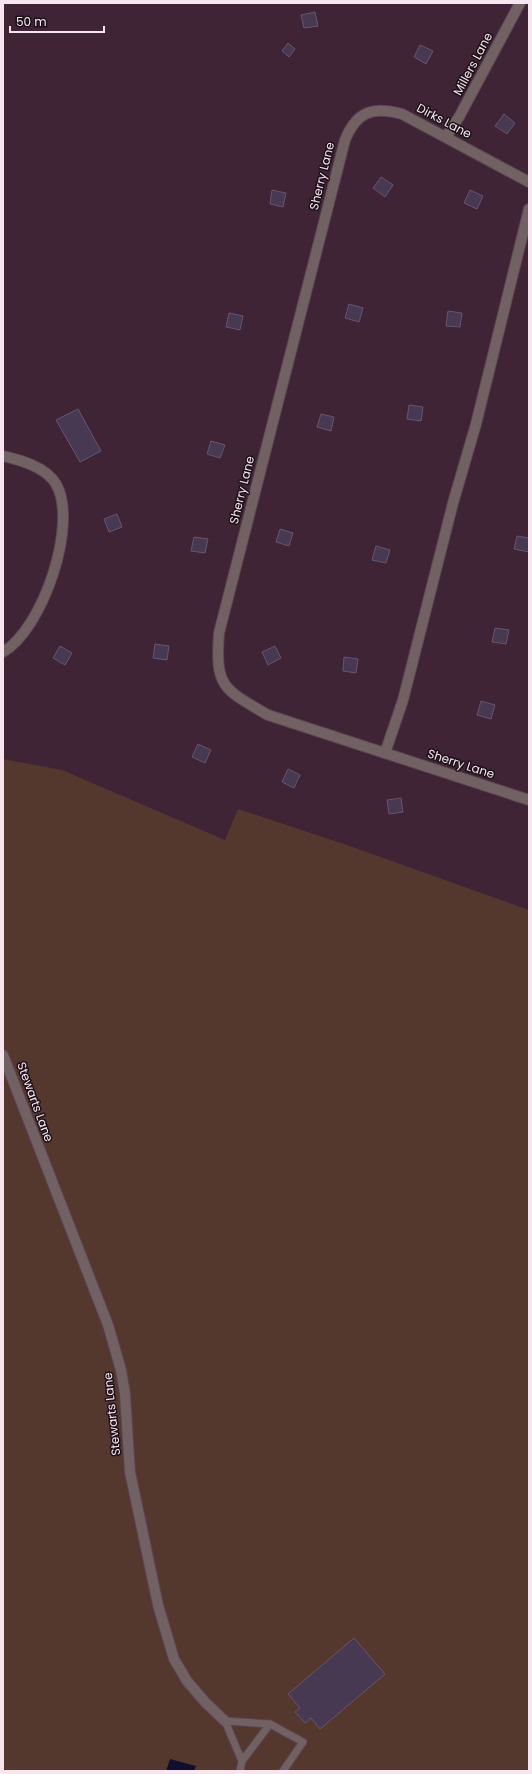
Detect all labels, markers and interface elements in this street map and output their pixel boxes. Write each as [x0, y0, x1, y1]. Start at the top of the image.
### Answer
scale bar [10, 8, 104, 34]
text: 50 m [16, 13, 47, 30]
street label: Millers Lane [449, 29, 496, 98]
street label: Dirks Lane [414, 99, 475, 142]
street label: Sherry Lane [305, 140, 338, 212]
street label: Sherry Lane [225, 454, 258, 526]
street label: Sherry Lane [425, 745, 497, 782]
street label: Stewarts Lane [13, 1060, 58, 1144]
street label: Stewarts Lane [99, 1372, 124, 1456]

